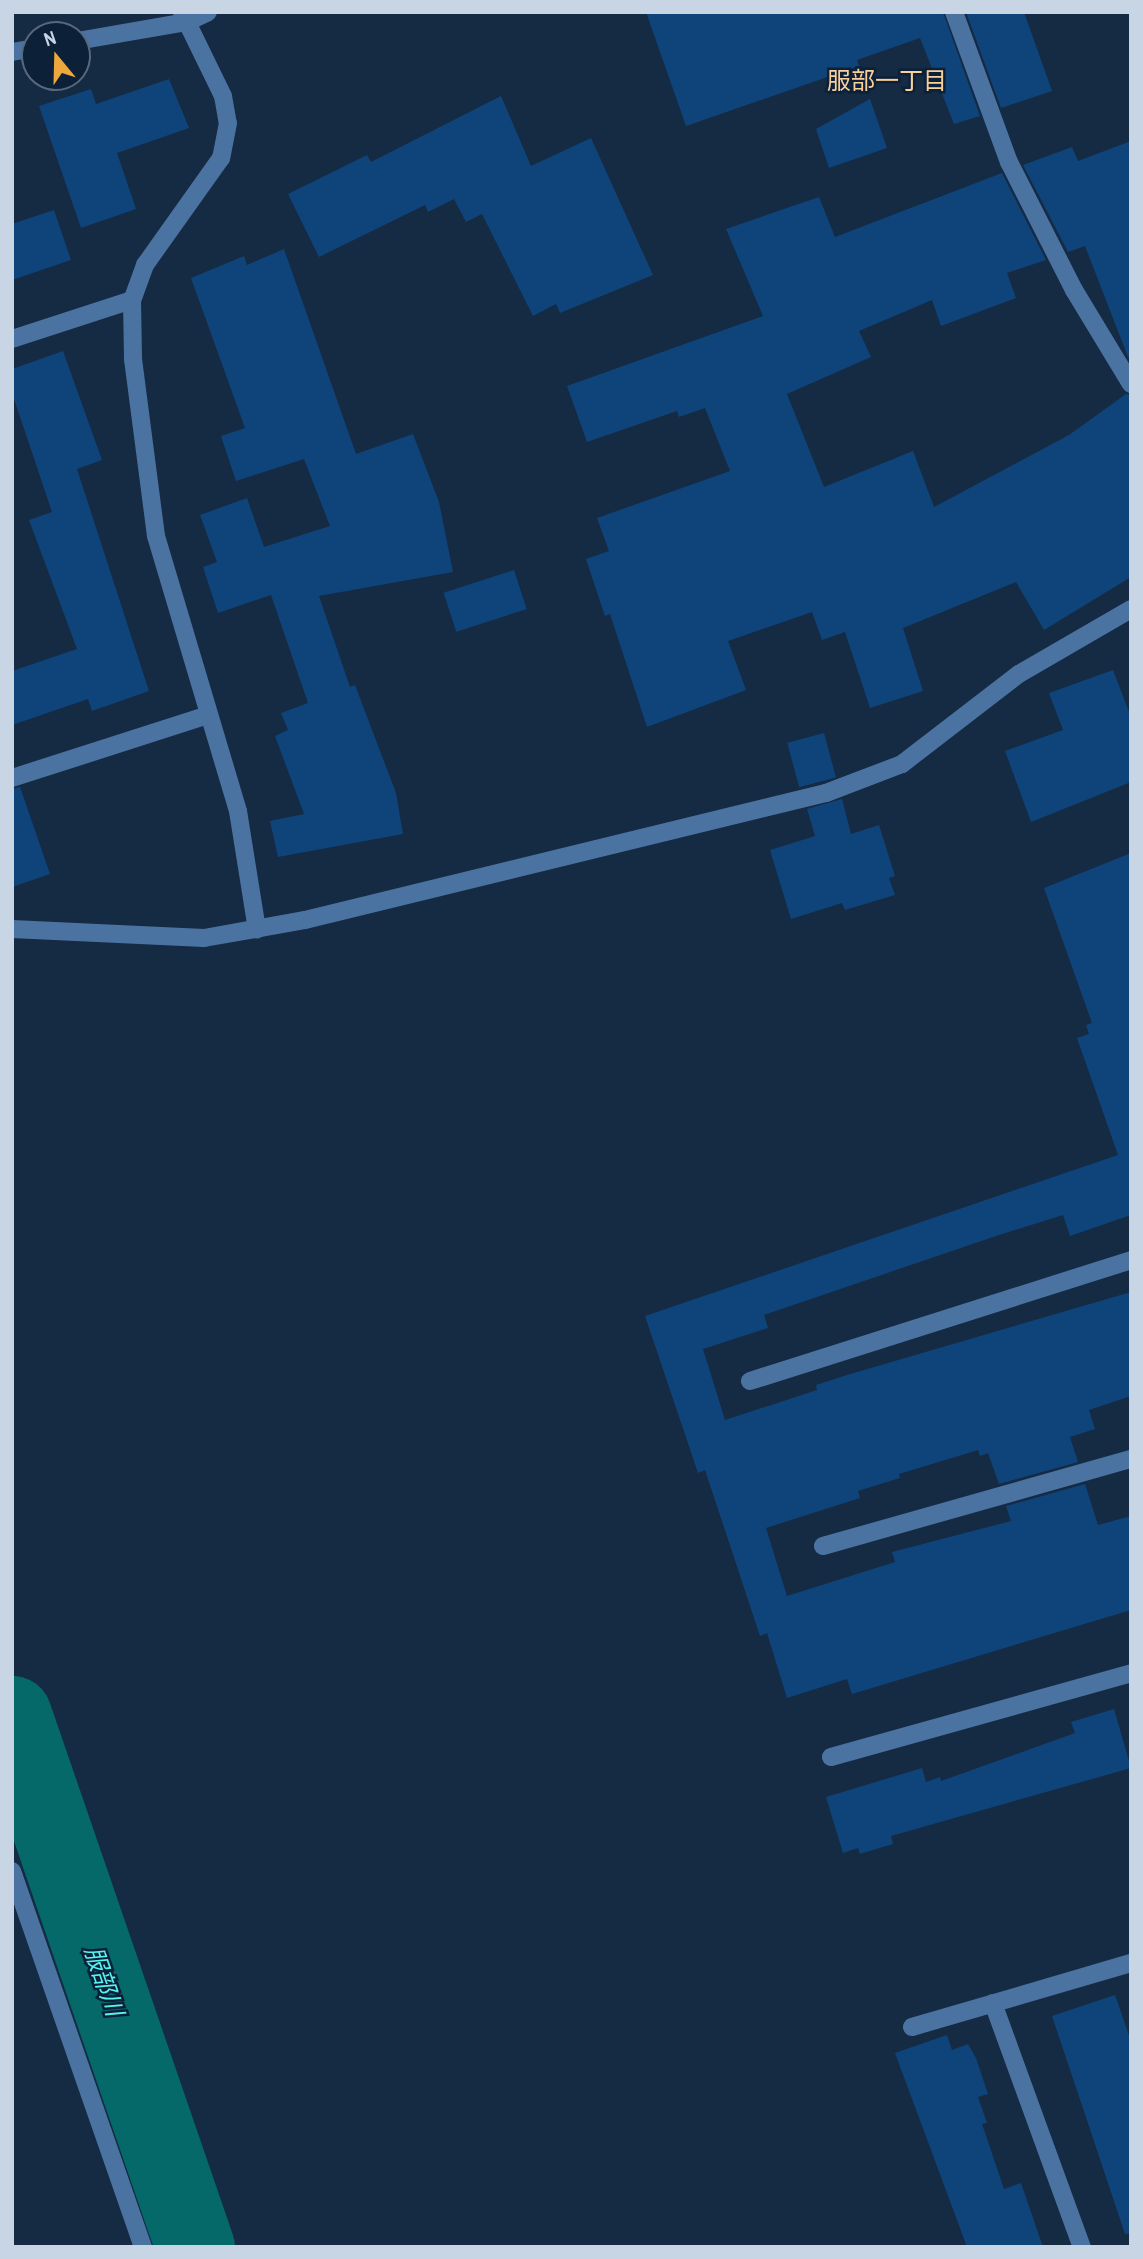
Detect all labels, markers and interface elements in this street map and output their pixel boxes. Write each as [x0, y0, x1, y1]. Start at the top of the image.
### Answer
north arrow [21, 21, 91, 91]
text: N [40, 24, 59, 52]
district label: 服部一丁目 [827, 67, 947, 95]
water label: 服部川 [79, 1942, 129, 2020]

